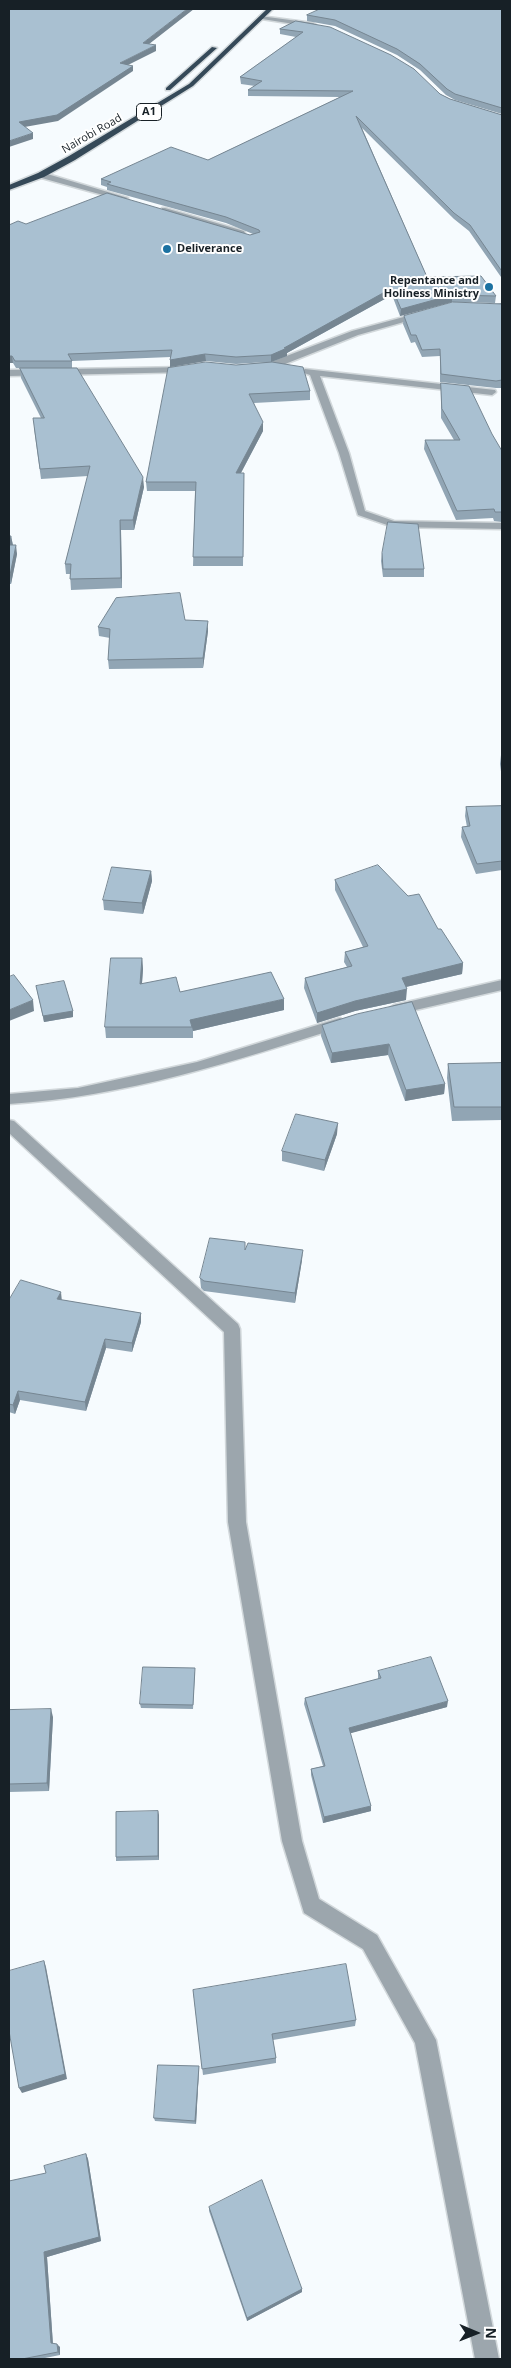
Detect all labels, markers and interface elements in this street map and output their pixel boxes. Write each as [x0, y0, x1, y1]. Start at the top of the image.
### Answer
road number: A1 [136, 104, 162, 120]
street label: Nairobi Road [60, 112, 124, 156]
place label: Deliverance [177, 242, 242, 256]
marker: Deliverance [161, 243, 173, 255]
place label: Repentance and Holiness Ministry [384, 274, 479, 300]
marker: Repentance and Holiness Ministry [483, 281, 495, 293]
north arrow [451, 2308, 501, 2358]
text: N [482, 2327, 501, 2339]

